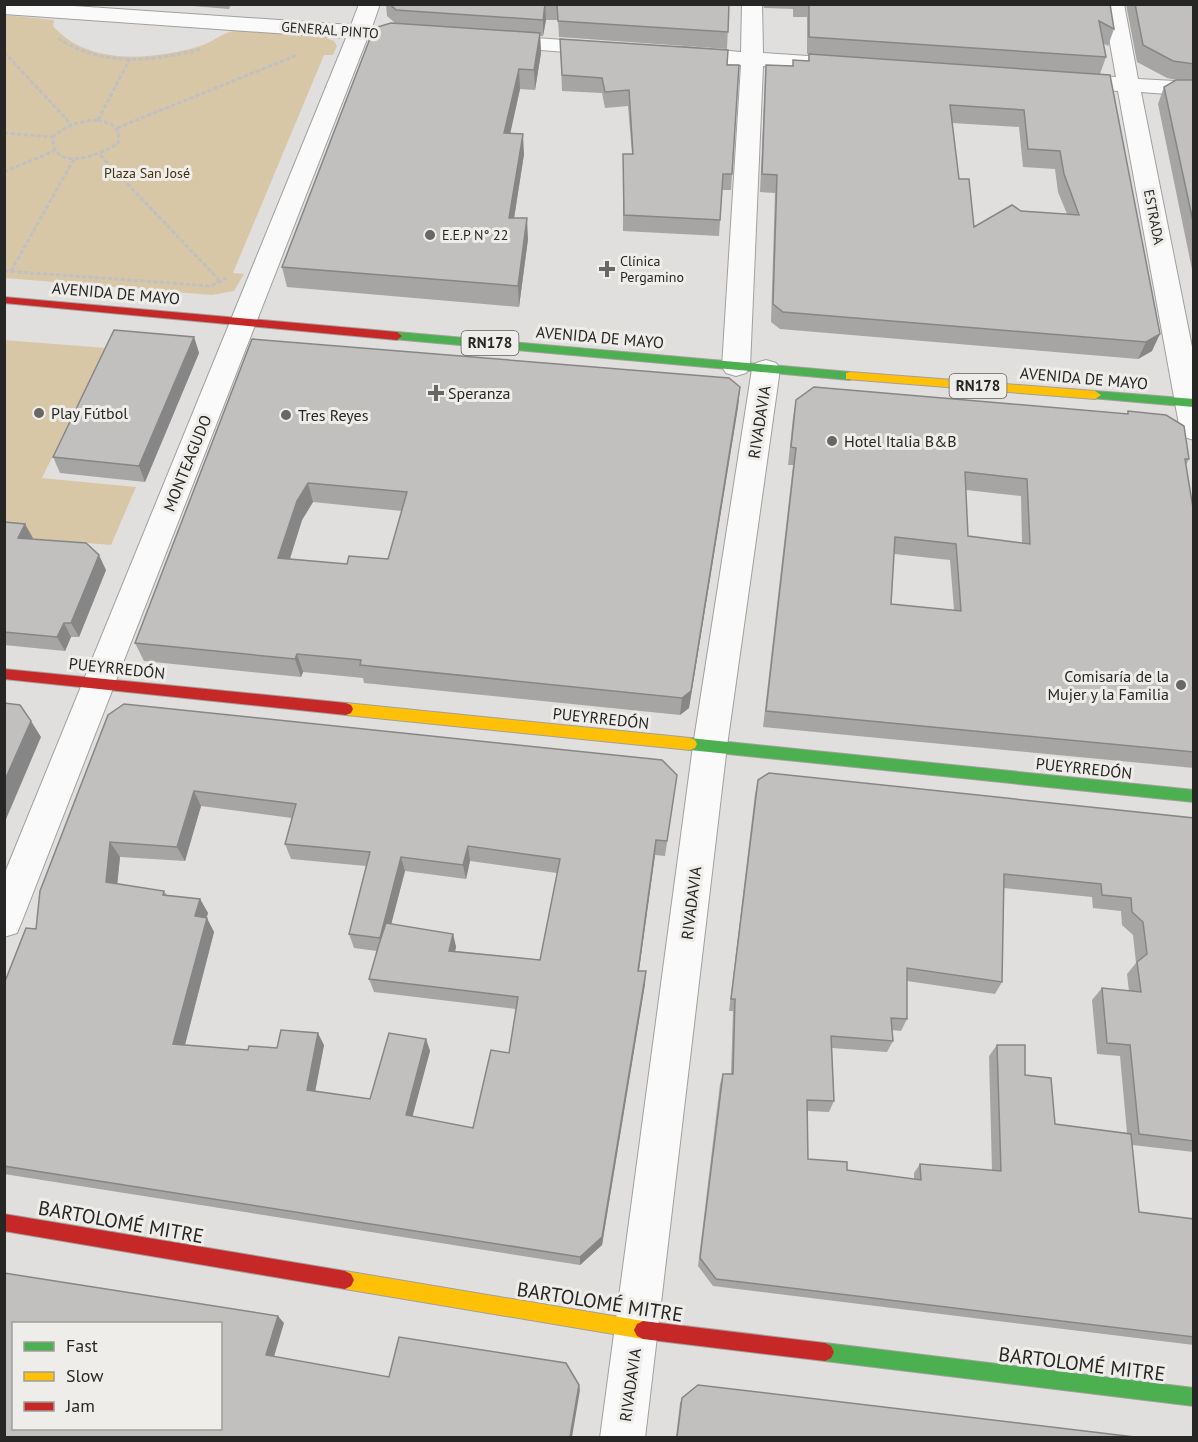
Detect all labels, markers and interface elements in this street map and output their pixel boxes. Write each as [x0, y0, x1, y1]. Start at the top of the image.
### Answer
street label: GENERAL PINTO [281, 18, 379, 42]
park label: Plaza San José [104, 164, 190, 182]
street label: ESTRADA [1140, 188, 1168, 247]
place label: E.E.P N° 22 [442, 226, 508, 244]
marker: E.E.P N° 22 [423, 228, 437, 242]
place label: Clínica Pergamino [620, 252, 684, 286]
marker: Clínica Pergamino [598, 260, 616, 278]
street label: AVENIDA DE MAYO [51, 277, 181, 309]
street label: AVENIDA DE MAYO [535, 321, 665, 353]
road number: RN178 [462, 331, 518, 355]
street label: AVENIDA DE MAYO [1019, 362, 1149, 394]
road number: RN178 [950, 374, 1006, 398]
place label: Speranza [448, 383, 511, 403]
street label: RIVADAVIA [743, 383, 775, 460]
marker: Speranza [429, 386, 443, 400]
place label: Play Fútbol [51, 403, 128, 423]
place label: Tres Reyes [298, 405, 369, 425]
marker: Play Fútbol [32, 406, 46, 420]
marker: Tres Reyes [279, 408, 293, 422]
street label: MONTEAGUDO [159, 412, 215, 514]
place label: Hotel Italia B&B [844, 431, 957, 451]
marker: Hotel Italia B&B [825, 434, 839, 448]
street label: PUEYRREDÓN [68, 653, 166, 683]
place label: Comisaría de la Mujer y la Familia [1047, 666, 1169, 704]
marker: Comisaría de la Mujer y la Familia [1174, 678, 1188, 692]
street label: PUEYRREDÓN [552, 703, 650, 733]
street label: PUEYRREDÓN [1035, 753, 1133, 783]
street label: RIVADAVIA [677, 865, 705, 941]
street label: BARTOLOMÉ MITRE [36, 1195, 206, 1249]
street label: BARTOLOMÉ MITRE [515, 1276, 685, 1328]
legend [12, 1322, 222, 1430]
text: Fast [66, 1334, 98, 1357]
street label: BARTOLOMÉ MITRE [997, 1341, 1167, 1387]
street label: RIVADAVIA [615, 1346, 645, 1423]
text: Slow [66, 1364, 104, 1387]
text: Jam [65, 1394, 95, 1417]

